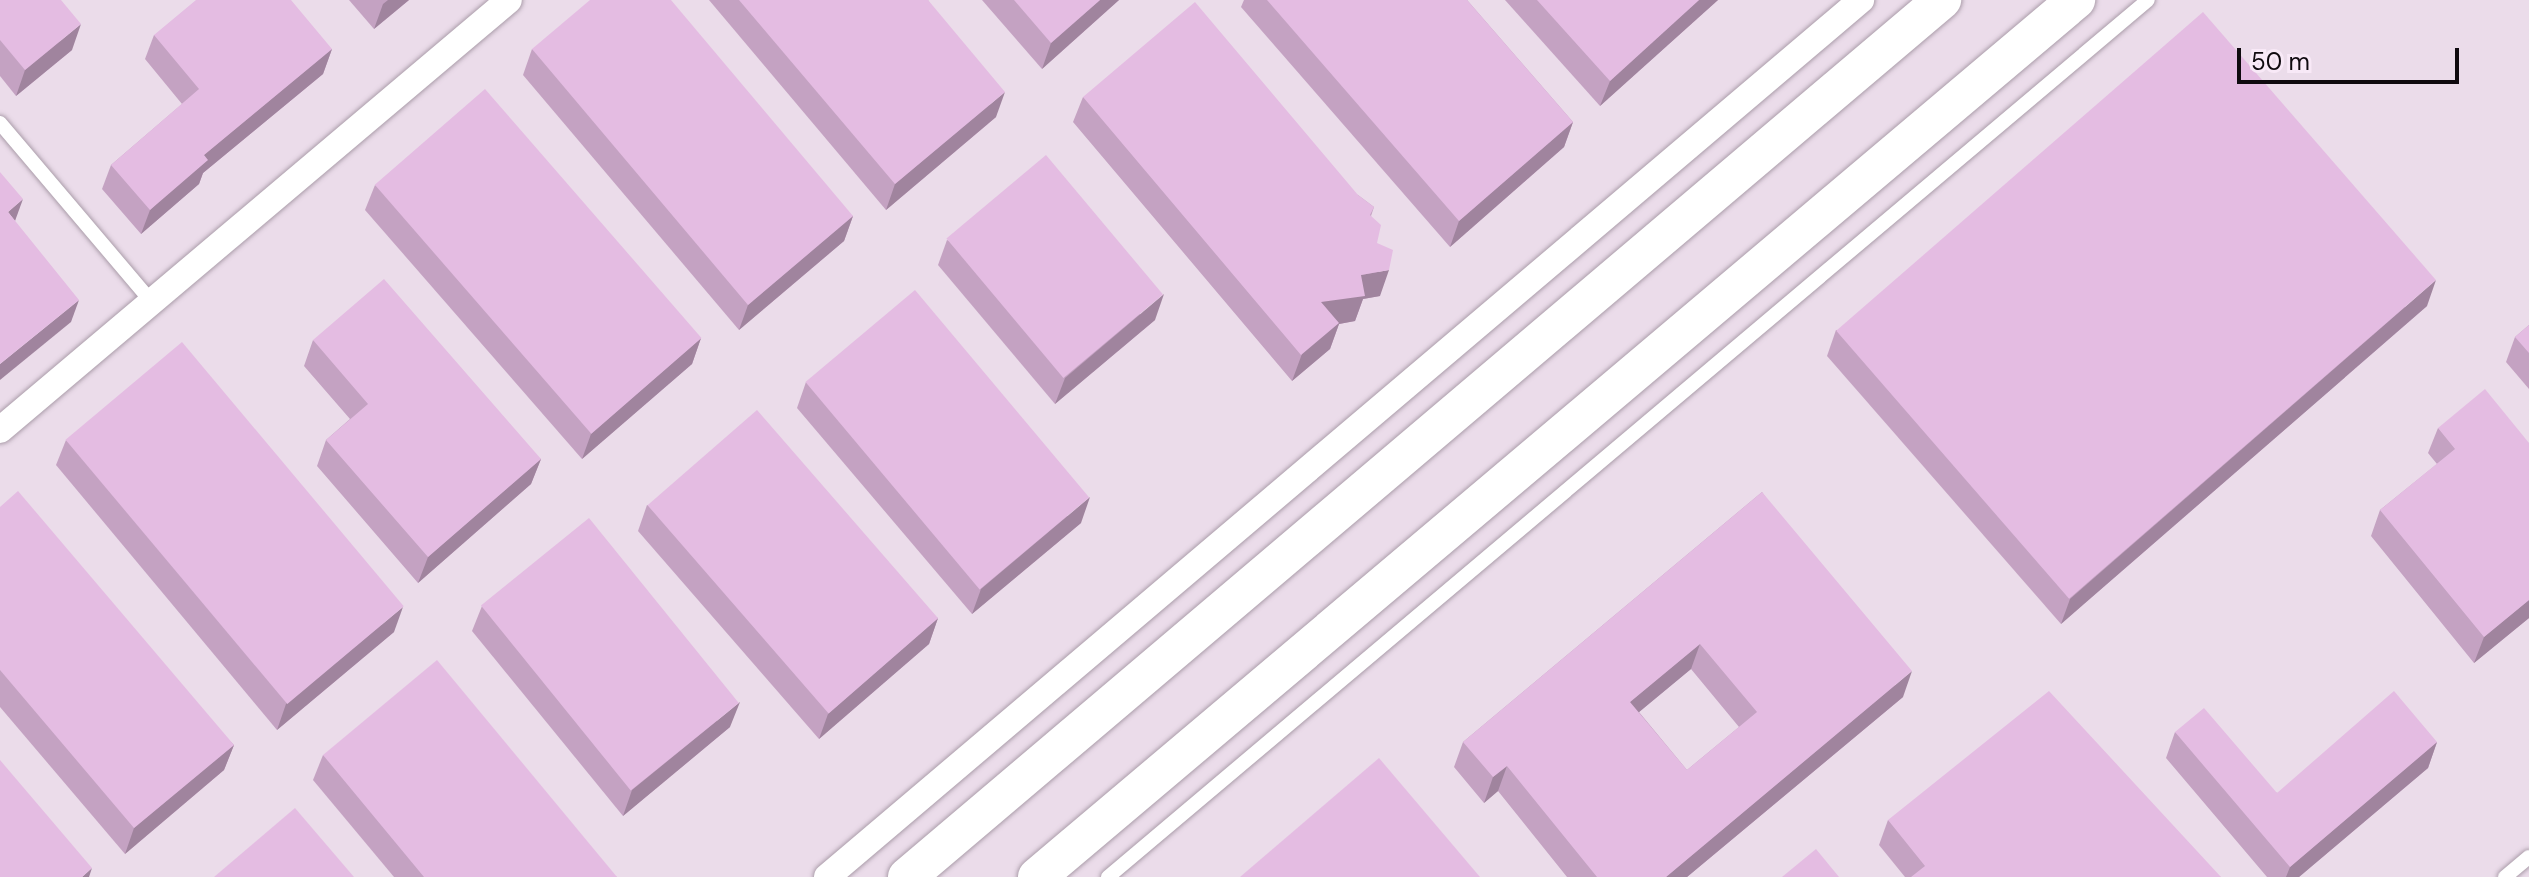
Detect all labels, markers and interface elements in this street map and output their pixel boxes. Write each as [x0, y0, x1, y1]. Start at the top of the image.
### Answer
scale bar [2241, 32, 2463, 82]
text: 50 m [2251, 46, 2310, 77]

